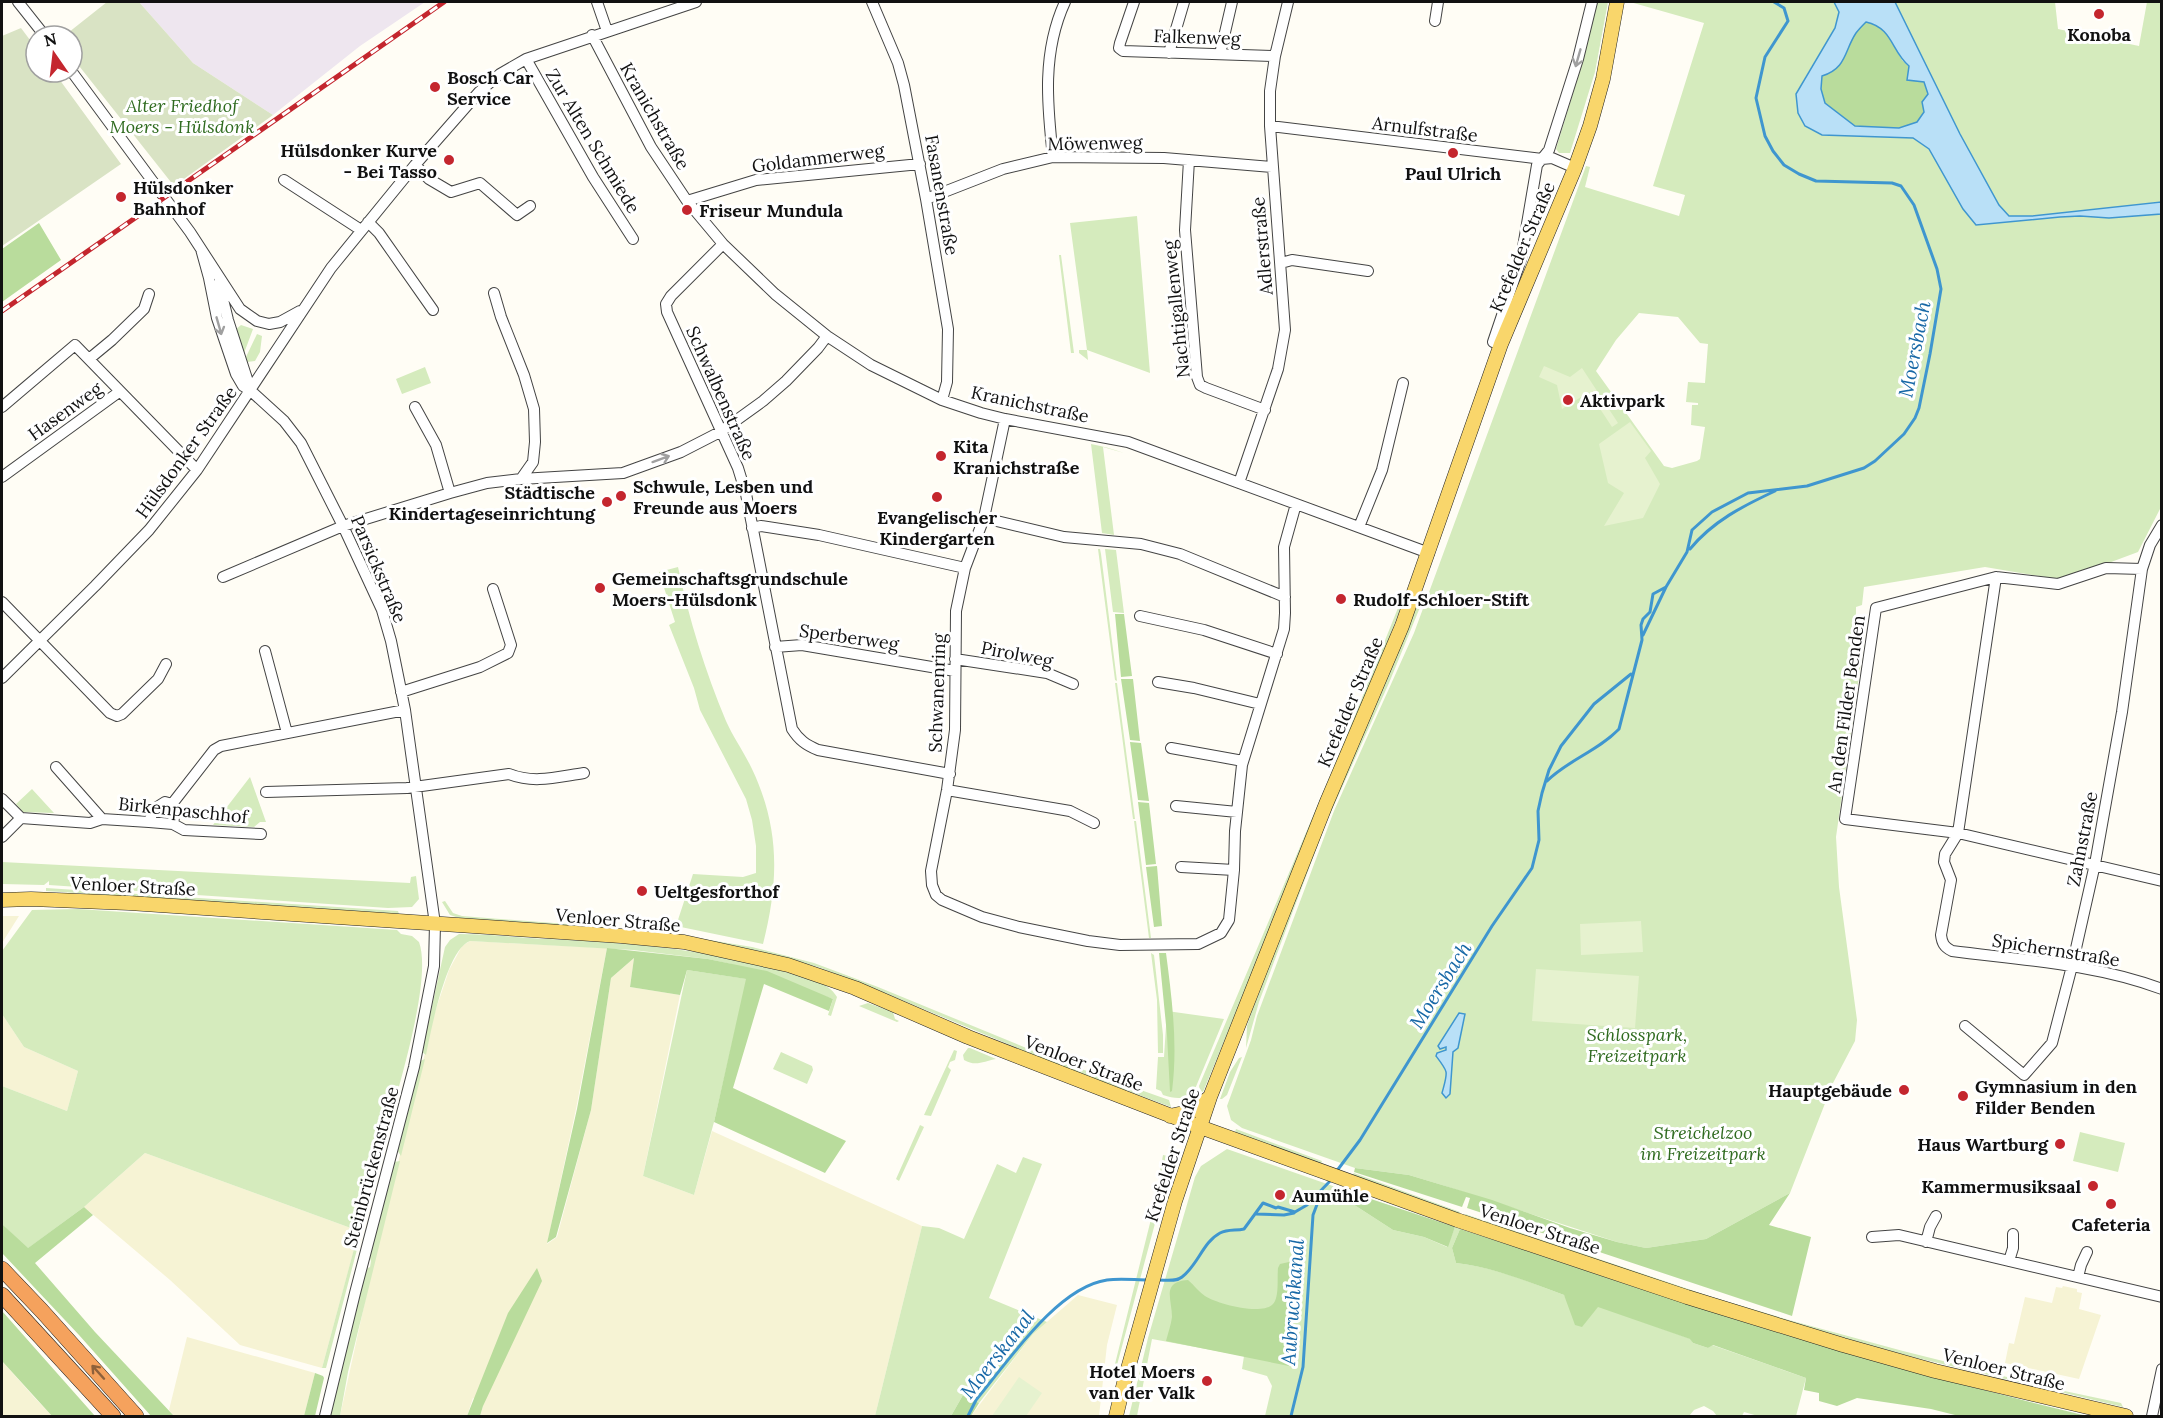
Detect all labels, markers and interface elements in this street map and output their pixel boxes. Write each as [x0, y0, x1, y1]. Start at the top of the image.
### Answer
marker: Konoba [2092, 7, 2106, 21]
place label: Konoba [2067, 23, 2131, 46]
north arrow [24, 24, 84, 84]
street label: Falkenweg [1153, 24, 1242, 50]
text: N [42, 28, 59, 51]
one-way arrow [1572, 48, 1583, 67]
street label: Kranichstraße [615, 58, 695, 174]
street label: Zur Alten Schmiede [541, 64, 645, 218]
place label: Bosch Car Service [447, 66, 534, 110]
marker: Bosch Car Service [428, 80, 442, 94]
park label: Alter Friedhof Moers - Hülsdonk [109, 94, 255, 138]
street label: Arnulfstraße [1370, 111, 1479, 147]
street label: Möwenweg [1047, 131, 1144, 155]
street label: Fasanenstraße [920, 133, 964, 257]
street label: Goldammerweg [751, 138, 886, 178]
place label: Hülsdonker Kurve - Bei Tasso [280, 139, 437, 183]
marker: Paul Ulrich [1446, 146, 1460, 160]
marker: Hülsdonker Kurve - Bei Tasso [442, 153, 456, 167]
place label: Paul Ulrich [1405, 162, 1501, 185]
place label: Hülsdonker Bahnhof [133, 176, 234, 220]
street label: Krefelder Straße [1484, 178, 1560, 316]
marker: Hülsdonker Bahnhof [114, 190, 128, 204]
street label: Adlerstraße [1246, 196, 1278, 297]
place label: Friseur Mundula [699, 199, 844, 222]
marker: Friseur Mundula [680, 203, 694, 217]
street label: Nachtigallenweg [1157, 238, 1195, 379]
water label: Moersbach [1892, 298, 1936, 399]
one-way arrow [214, 316, 225, 335]
street label: Schwalbenstraße [681, 322, 761, 464]
street label: Hasenweg [24, 376, 107, 446]
street label: Kranichstraße [969, 380, 1091, 428]
street label: Hülsdonker Straße [130, 381, 242, 523]
place label: Aktivpark [1580, 389, 1665, 412]
marker: Aktivpark [1561, 393, 1575, 407]
place label: Kita Kranichstraße [953, 435, 1080, 479]
marker: Kita Kranichstraße [934, 449, 948, 463]
one-way arrow [651, 453, 670, 464]
place label: Schwule, Lesben und Freunde aus Moers [633, 475, 813, 519]
place label: Städtische Kindertageseinrichtung [389, 481, 596, 525]
marker: Schwule, Lesben und Freunde aus Moers [614, 489, 628, 503]
marker: Evangelischer Kindergarten [930, 490, 944, 504]
marker: Städtische Kindertageseinrichtung [600, 495, 614, 509]
place label: Evangelischer Kindergarten [877, 506, 997, 550]
street label: Parsickstraße [346, 512, 412, 627]
place label: Gemeinschaftsgrundschule Moers-Hülsdonk [612, 567, 848, 611]
marker: Gemeinschaftsgrundschule Moers-Hülsdonk [593, 581, 607, 595]
place label: Rudolf-Schloer-Stift [1353, 588, 1530, 611]
marker: Rudolf-Schloer-Stift [1334, 592, 1348, 606]
street label: An den Filder Benden [1822, 614, 1870, 795]
street label: Sperberweg [798, 619, 901, 656]
street label: Schwanenring [923, 632, 951, 753]
street label: Krefelder Straße [1312, 633, 1388, 771]
street label: Pirolweg [979, 636, 1056, 672]
street label: Zahnstraße [2062, 789, 2103, 888]
street label: Birkenpaschhof [117, 792, 251, 828]
street label: Venloer Straße [69, 871, 197, 901]
place label: Ueltgesforthof [654, 880, 780, 903]
marker: Ueltgesforthof [635, 884, 649, 898]
street label: Venloer Straße [553, 903, 682, 937]
street label: Spichernstraße [1990, 929, 2122, 971]
water label: Moersbach [1404, 936, 1477, 1033]
park label: Schlosspark, Freizeitpark [1587, 1023, 1687, 1067]
street label: Venloer Straße [1020, 1029, 1147, 1096]
place label: Gymnasium in den Filder Benden [1975, 1075, 2137, 1119]
place label: Hauptgebäude [1768, 1079, 1892, 1102]
marker: Hauptgebäude [1897, 1083, 1911, 1097]
street label: Steinbrückenstraße [338, 1084, 404, 1250]
street label: Krefelder Straße [1140, 1085, 1205, 1225]
marker: Gymnasium in den Filder Benden [1956, 1089, 1970, 1103]
park label: Streichelzoo im Freizeitpark [1640, 1121, 1766, 1165]
place label: Haus Wartburg [1917, 1133, 2049, 1156]
marker: Haus Wartburg [2053, 1137, 2067, 1151]
place label: Kammermusiksaal [1921, 1175, 2081, 1198]
marker: Kammermusiksaal [2086, 1179, 2100, 1193]
place label: Aumühle [1292, 1184, 1369, 1207]
marker: Aumühle [1273, 1188, 1287, 1202]
marker: Cafeteria [2104, 1197, 2118, 1211]
street label: Venloer Straße [1476, 1198, 1603, 1259]
place label: Cafeteria [2071, 1213, 2151, 1236]
water label: Aubruchkanal [1275, 1238, 1309, 1367]
water label: Moerskanal [955, 1304, 1040, 1403]
street label: Venloer Straße [1939, 1342, 2068, 1395]
place label: Hotel Moers van der Valk [1089, 1360, 1195, 1404]
one-way arrow [91, 1365, 105, 1380]
marker: Hotel Moers van der Valk [1200, 1374, 1214, 1388]

